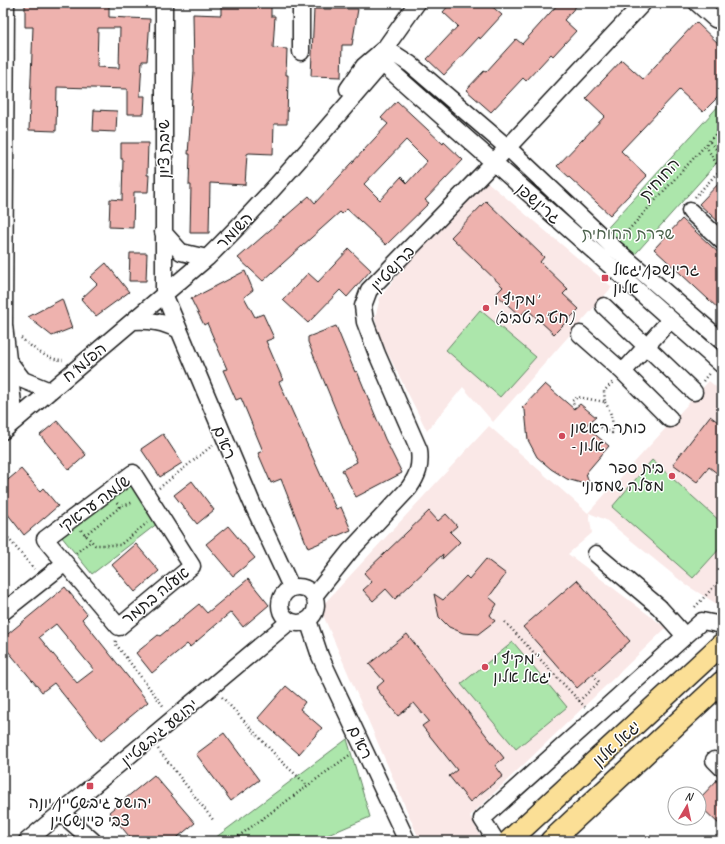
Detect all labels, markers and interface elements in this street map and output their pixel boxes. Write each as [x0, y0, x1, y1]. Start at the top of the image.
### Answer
street label: שיבת ציון [154, 119, 174, 178]
street label: החוחית [635, 154, 684, 205]
street label: גרינשפן [512, 179, 565, 229]
street label: השומר [212, 208, 257, 253]
park label: שדרת החוחית [582, 224, 674, 244]
street label: ברנשטיין [367, 242, 419, 296]
place label: גרינשפן/יגאל אלון [613, 260, 700, 298]
marker: גרינשפן/יגאל אלון [600, 273, 610, 283]
place label: מקיף ו' (חט"ב טביב) [494, 290, 575, 328]
marker: מקיף ו' (חט"ב טביב) [481, 303, 491, 313]
street label: הפלמ"ח [59, 339, 111, 387]
place label: כותר ראשון - אלון [570, 418, 646, 456]
street label: רא"ם [208, 423, 240, 462]
marker: כותר ראשון - אלון [557, 431, 567, 441]
place label: בית ספר מעלה שמעוני [582, 458, 664, 496]
street label: שלמה עראקי [55, 471, 135, 537]
marker: בית ספר מעלה שמעוני [667, 471, 677, 481]
street label: אעלה בתמר [118, 562, 194, 629]
place label: מקיף ו' יגאל אלון [493, 649, 551, 687]
marker: מקיף ו' יגאל אלון [480, 662, 490, 672]
street label: יהושע גיבשטיין [117, 695, 202, 771]
street label: יגאל אלון [589, 717, 645, 771]
street label: רא"ם [344, 722, 377, 762]
marker: יהושע גיבשטיין/יונה צבי פיינשטיין [85, 781, 95, 791]
north arrow [667, 786, 707, 826]
text: N [684, 789, 695, 804]
place label: יהושע גיבשטיין/יונה צבי פיינשטיין [29, 793, 151, 831]

